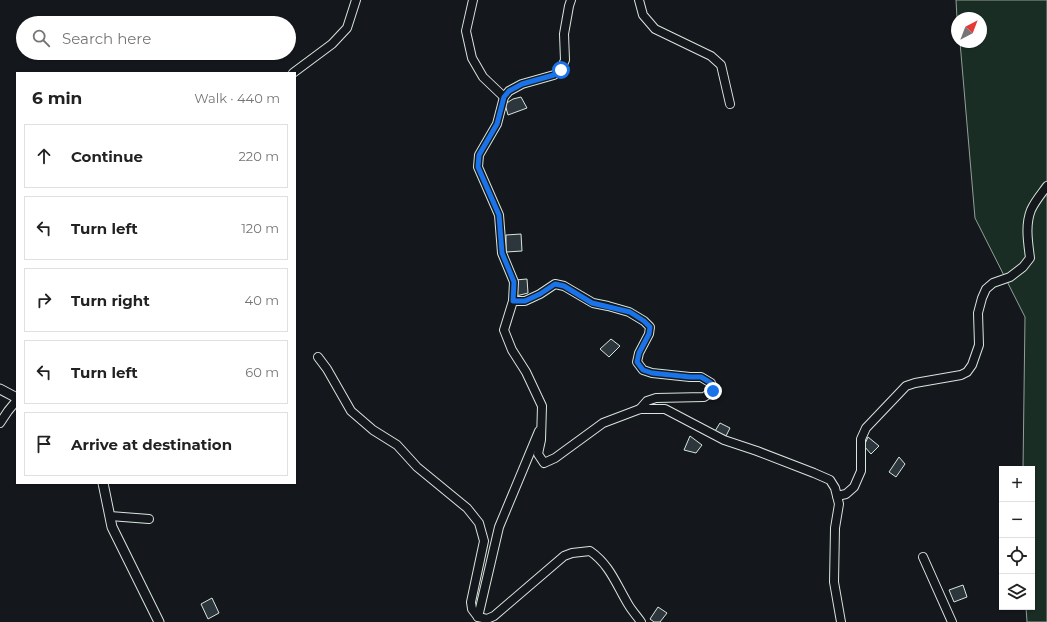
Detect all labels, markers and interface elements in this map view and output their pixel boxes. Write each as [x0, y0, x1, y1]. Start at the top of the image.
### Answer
north arrow [951, 12, 987, 48]
search box [16, 16, 296, 60]
icon: search [30, 27, 52, 49]
text: Search here [62, 29, 151, 48]
route start [552, 61, 570, 79]
text: 6 min [32, 88, 82, 108]
text: Walk · 440 m [194, 90, 280, 106]
icon: ahead [33, 145, 55, 167]
text: Continue [71, 147, 143, 166]
text: 220 m [238, 148, 279, 164]
icon: left [33, 217, 55, 239]
text: Turn left [71, 219, 138, 238]
text: 120 m [241, 220, 279, 236]
icon: right [33, 289, 55, 311]
text: Turn right [71, 291, 150, 310]
text: 40 m [245, 292, 279, 308]
icon: left [33, 361, 55, 383]
text: Turn left [71, 363, 138, 382]
text: 60 m [245, 364, 279, 380]
route end [704, 382, 722, 400]
icon: arrive [33, 433, 55, 455]
text: Arrive at destination [71, 435, 232, 454]
map controls [999, 466, 1035, 610]
button: + [999, 466, 1035, 502]
button: − [999, 502, 1035, 538]
button: locate [999, 538, 1035, 574]
button: layers [999, 574, 1035, 610]

